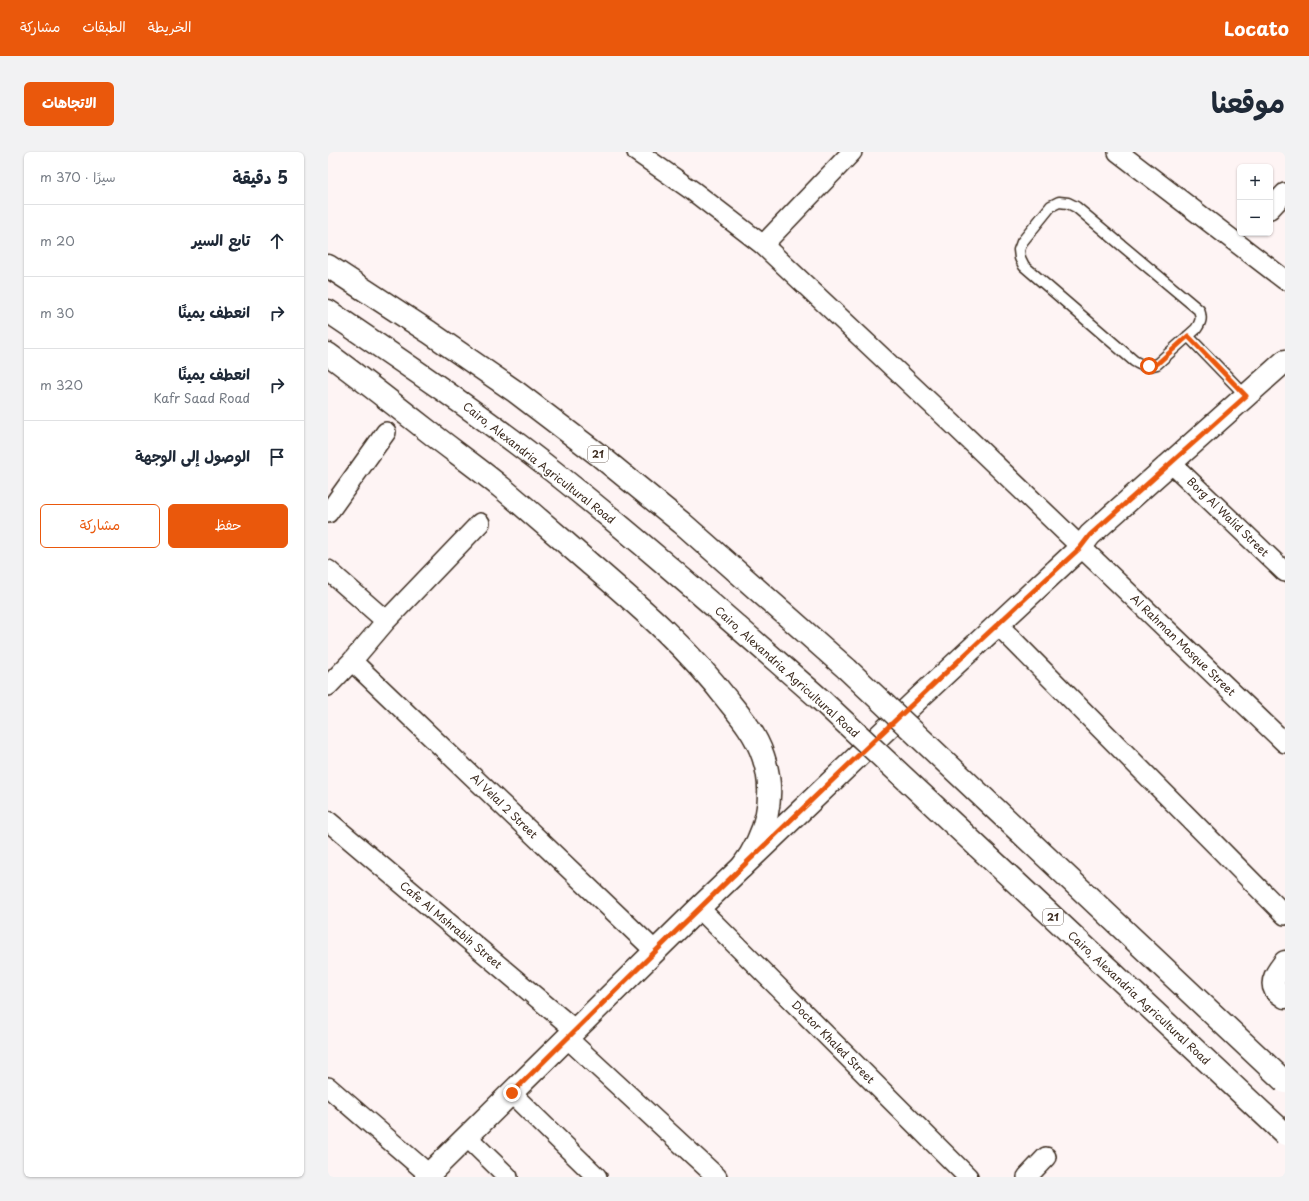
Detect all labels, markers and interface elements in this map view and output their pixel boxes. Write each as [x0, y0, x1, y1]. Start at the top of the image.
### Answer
text: Locato [1224, 14, 1289, 42]
text: مشاركة [20, 16, 60, 37]
text: الطبقات [82, 16, 126, 37]
text: الخريطة [148, 16, 191, 37]
text: موقعنا [1211, 80, 1285, 123]
button: الاتجاهات [24, 82, 114, 126]
text: 5 دقيقة [232, 164, 288, 190]
map controls [1237, 164, 1273, 236]
button: + [1237, 164, 1273, 200]
text: سيرًا · 370 m [40, 167, 116, 186]
button: − [1237, 200, 1273, 236]
text: تابع السير [192, 228, 250, 251]
icon: ahead [266, 230, 288, 252]
text: 20 m [40, 231, 75, 250]
text: انعطف يمينًا [178, 300, 250, 323]
icon: right [266, 302, 288, 324]
text: 30 m [40, 303, 74, 322]
route start [1140, 357, 1158, 375]
text: انعطف يمينًا [178, 362, 250, 385]
icon: right [266, 374, 288, 396]
text: 320 m [40, 375, 83, 394]
text: Kafr Saad Road [154, 388, 250, 407]
street label: Cairo, Alexandria Agricultural Road [459, 398, 619, 528]
text: الوصول إلى الوجهة [135, 444, 250, 467]
icon: arrive [266, 446, 288, 468]
road number: 21 [588, 446, 608, 462]
street label: Borg Al Walid Street [1184, 473, 1273, 561]
button: مشاركة [40, 504, 160, 548]
button: حفظ [168, 504, 288, 548]
street label: Al Rahman Mosque Street [1127, 590, 1240, 700]
street label: Cairo, Alexandria Agricultural Road [711, 602, 863, 741]
street label: Al Velal 2 Street [467, 769, 542, 843]
street label: Cafe Al Mshrabih Street [396, 877, 507, 973]
road number: 21 [1043, 909, 1063, 925]
street label: Cairo, Alexandria Agricultural Road [1064, 927, 1214, 1068]
street label: Doctor Khaled Street [788, 996, 879, 1088]
route end [503, 1084, 521, 1102]

